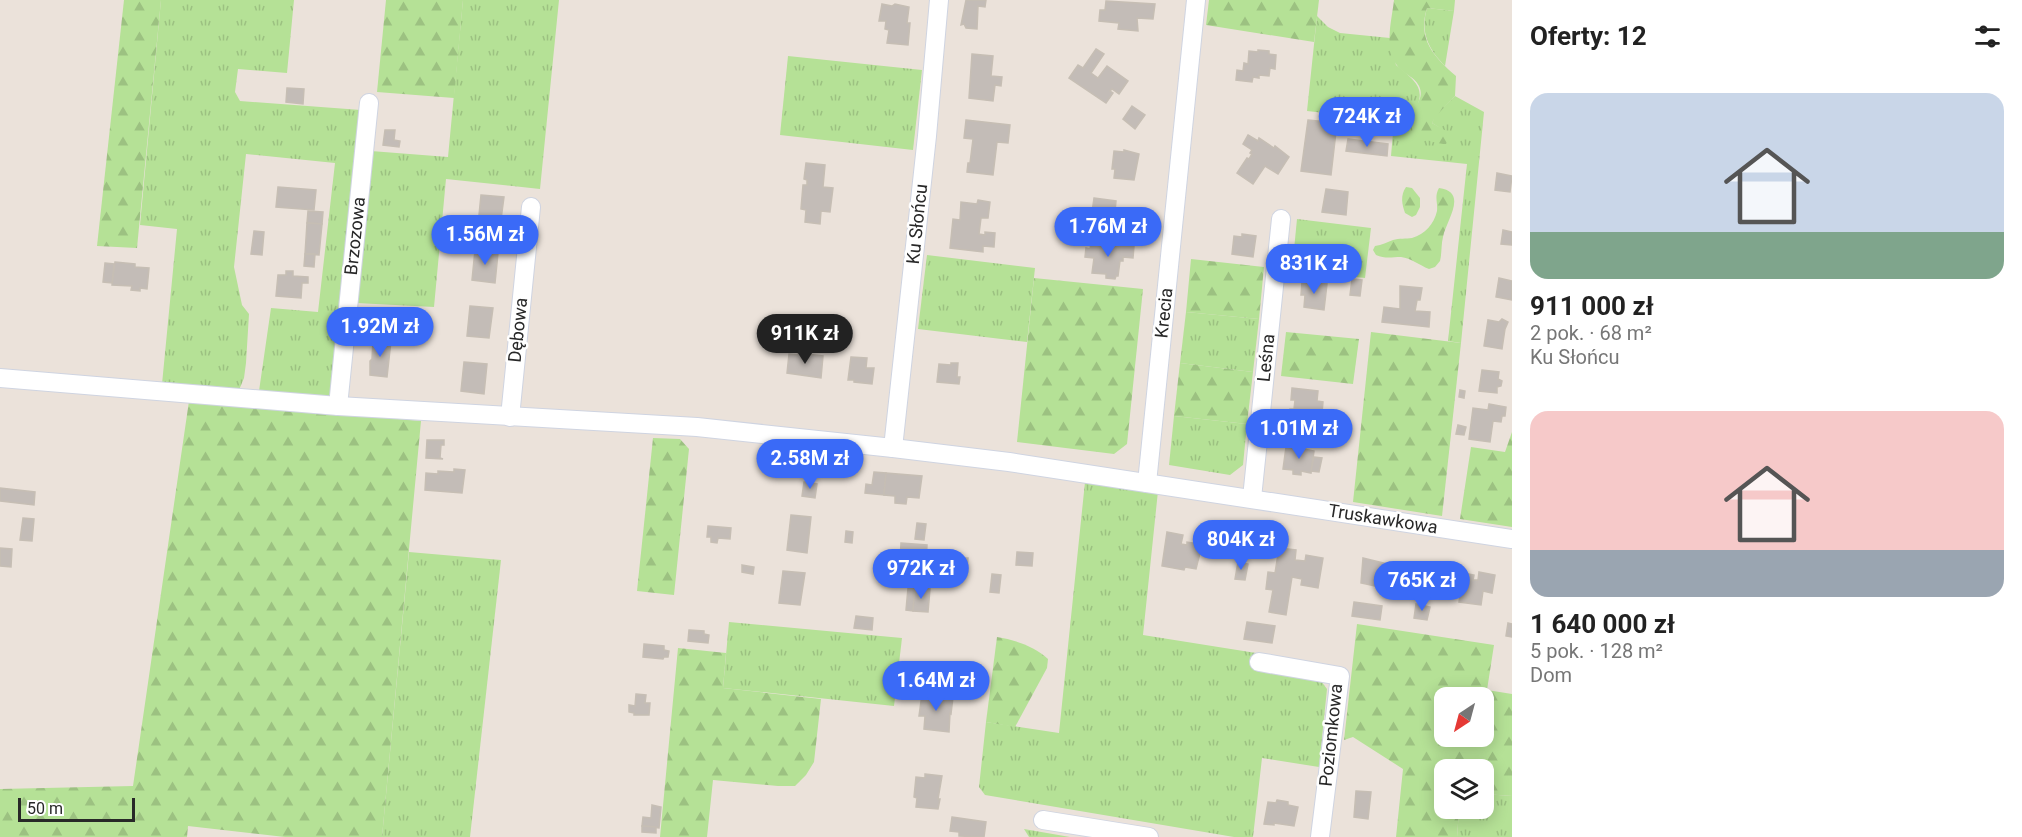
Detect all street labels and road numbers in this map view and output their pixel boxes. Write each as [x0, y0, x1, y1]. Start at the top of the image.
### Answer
street label: Ku Słońcu [902, 183, 931, 265]
street label: Brzozowa [340, 196, 369, 276]
street label: Krecia [1150, 287, 1177, 339]
street label: Dębowa [504, 296, 531, 363]
street label: Leśna [1253, 333, 1278, 383]
street label: Truskawkowa [1327, 499, 1439, 538]
street label: Poziomkowa [1315, 682, 1346, 787]

